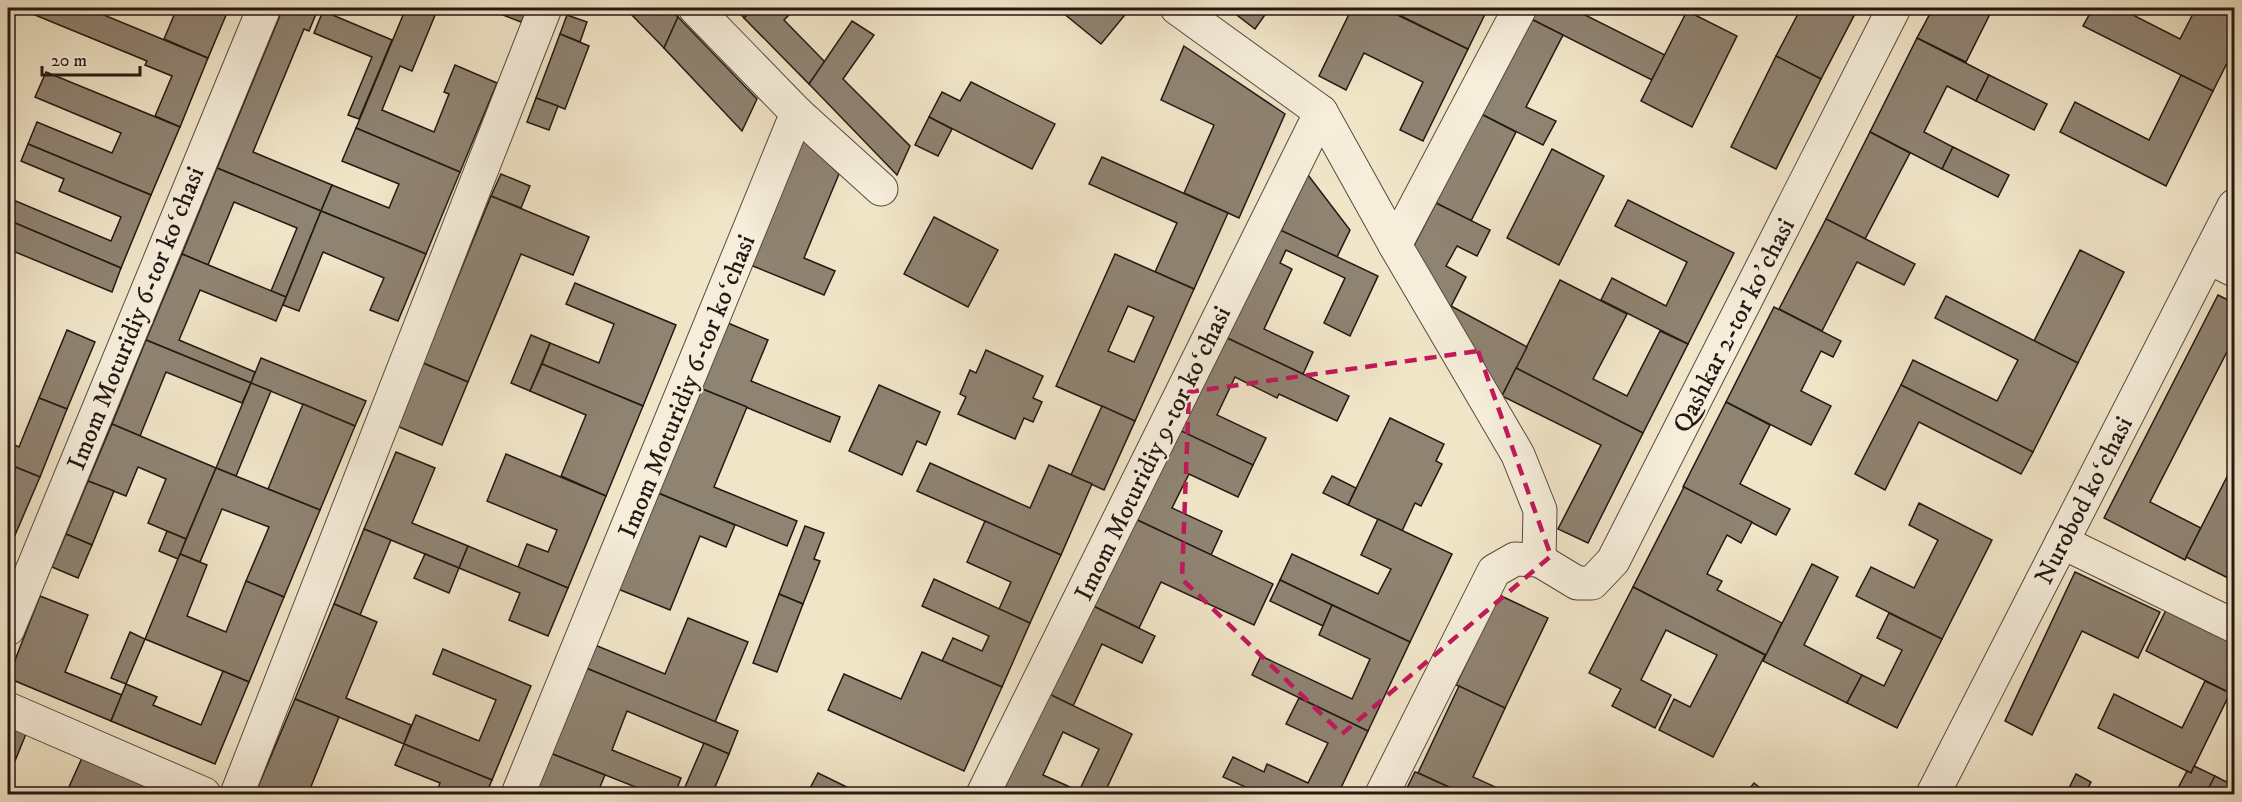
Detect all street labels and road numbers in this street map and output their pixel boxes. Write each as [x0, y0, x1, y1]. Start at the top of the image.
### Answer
street label: Imom Moturidiy 6-tor koʻchasi [60, 162, 212, 475]
street label: Qashkar 2-tor koʼchasi [1666, 213, 1803, 439]
street label: Imom Moturidiy 6-tor koʻchasi [611, 230, 763, 543]
street label: Imom Moturidiy 9-tor koʻchasi [1068, 301, 1239, 606]
street label: Nurobod koʻchasi [2028, 411, 2141, 590]

